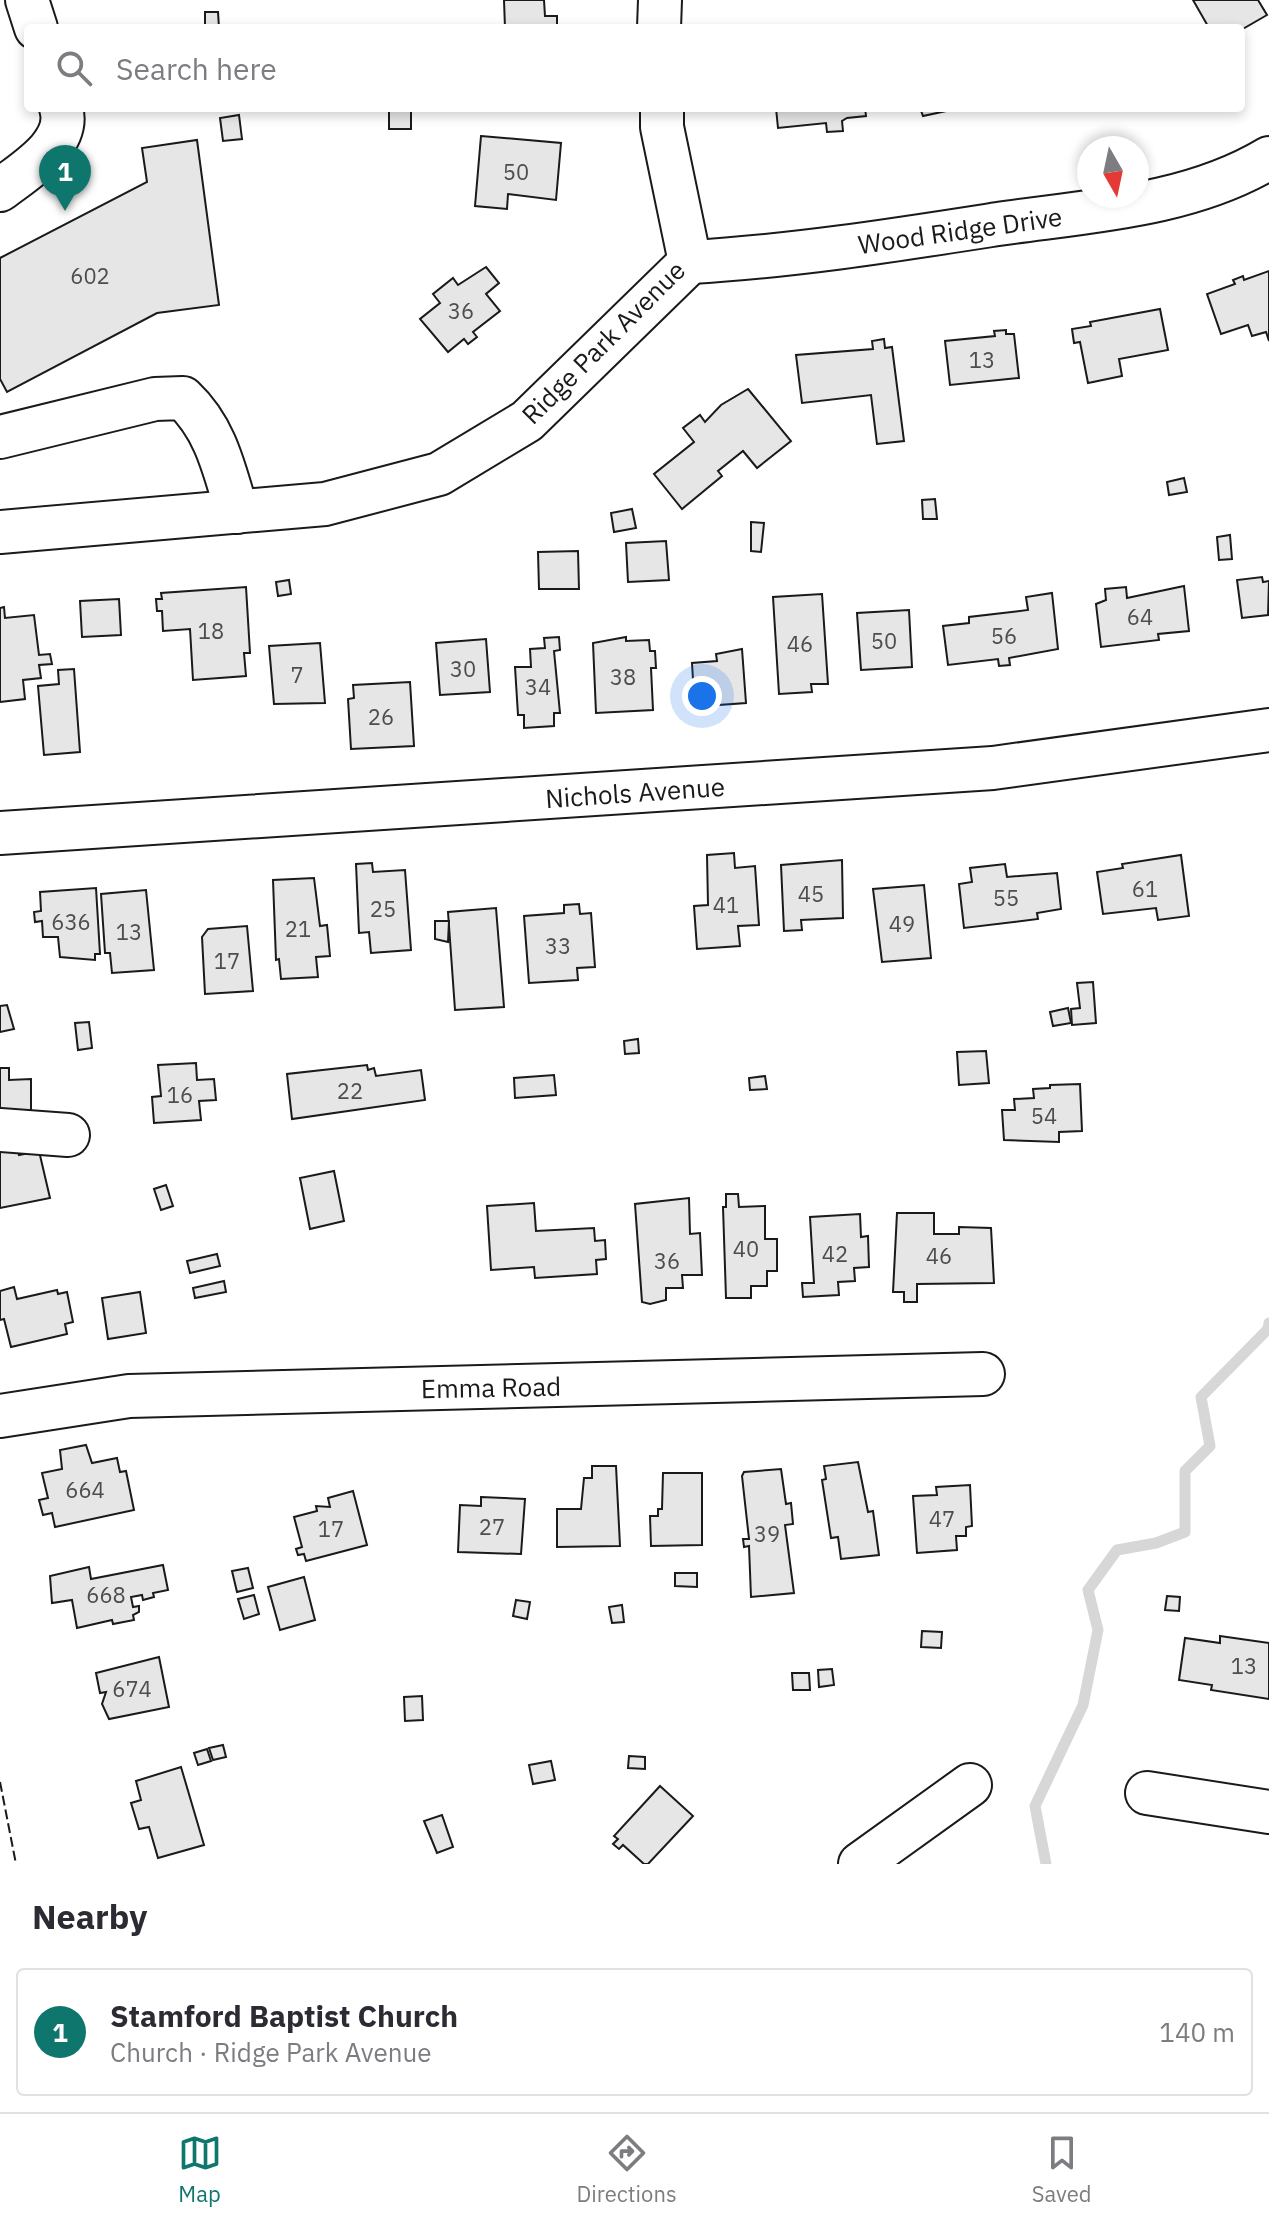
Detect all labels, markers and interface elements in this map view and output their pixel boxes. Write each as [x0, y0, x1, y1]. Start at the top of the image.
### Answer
search box [24, 24, 1245, 112]
icon: search [52, 46, 96, 90]
text: Search here [116, 49, 277, 88]
north arrow [1077, 136, 1149, 208]
pin: 1 [39, 145, 91, 211]
house number: 50 [503, 157, 529, 186]
street label: Wood Ridge Drive [856, 199, 1064, 261]
street label: Ridge Park Avenue [514, 253, 692, 431]
house number: 602 [70, 261, 110, 290]
house number: 36 [448, 296, 474, 325]
house number: 13 [969, 345, 995, 374]
house number: 64 [1127, 602, 1153, 631]
house number: 18 [198, 616, 224, 645]
house number: 56 [991, 621, 1017, 650]
house number: 50 [871, 626, 897, 655]
house number: 46 [787, 629, 813, 658]
house number: 30 [450, 654, 476, 683]
house number: 7 [290, 660, 304, 689]
house number: 38 [610, 662, 636, 691]
house number: 34 [525, 672, 551, 701]
your location [682, 676, 722, 716]
house number: 26 [368, 702, 394, 731]
street label: Nichols Avenue [544, 769, 726, 815]
house number: 61 [1132, 874, 1158, 903]
house number: 45 [798, 879, 824, 908]
house number: 55 [993, 883, 1019, 912]
house number: 41 [713, 890, 739, 919]
house number: 25 [370, 894, 396, 923]
house number: 636 [51, 907, 91, 936]
house number: 49 [889, 909, 915, 938]
house number: 21 [285, 914, 311, 943]
house number: 13 [116, 917, 142, 946]
house number: 33 [545, 931, 571, 960]
house number: 17 [214, 946, 240, 975]
house number: 22 [337, 1076, 363, 1105]
house number: 16 [167, 1080, 193, 1109]
house number: 54 [1031, 1101, 1057, 1130]
house number: 40 [733, 1234, 759, 1263]
house number: 42 [822, 1239, 848, 1268]
house number: 46 [926, 1241, 952, 1270]
house number: 36 [654, 1246, 680, 1275]
street label: Emma Road [421, 1369, 561, 1405]
house number: 664 [65, 1475, 105, 1504]
house number: 47 [929, 1504, 955, 1533]
house number: 27 [479, 1512, 505, 1541]
house number: 17 [318, 1514, 344, 1543]
house number: 39 [754, 1519, 780, 1548]
house number: 668 [86, 1580, 126, 1609]
house number: 13 [1231, 1651, 1257, 1680]
house number: 674 [112, 1674, 152, 1703]
text: Nearby [32, 1894, 147, 1938]
text: Stamford Baptist Church [110, 1996, 458, 2035]
text: 1 [52, 2015, 68, 2049]
text: 140 m [1159, 2015, 1235, 2049]
text: Church · Ridge Park Avenue [110, 2035, 431, 2069]
tab: Map [178, 2131, 222, 2208]
tab: Directions [577, 2131, 677, 2208]
tab: Saved [1032, 2131, 1091, 2208]

